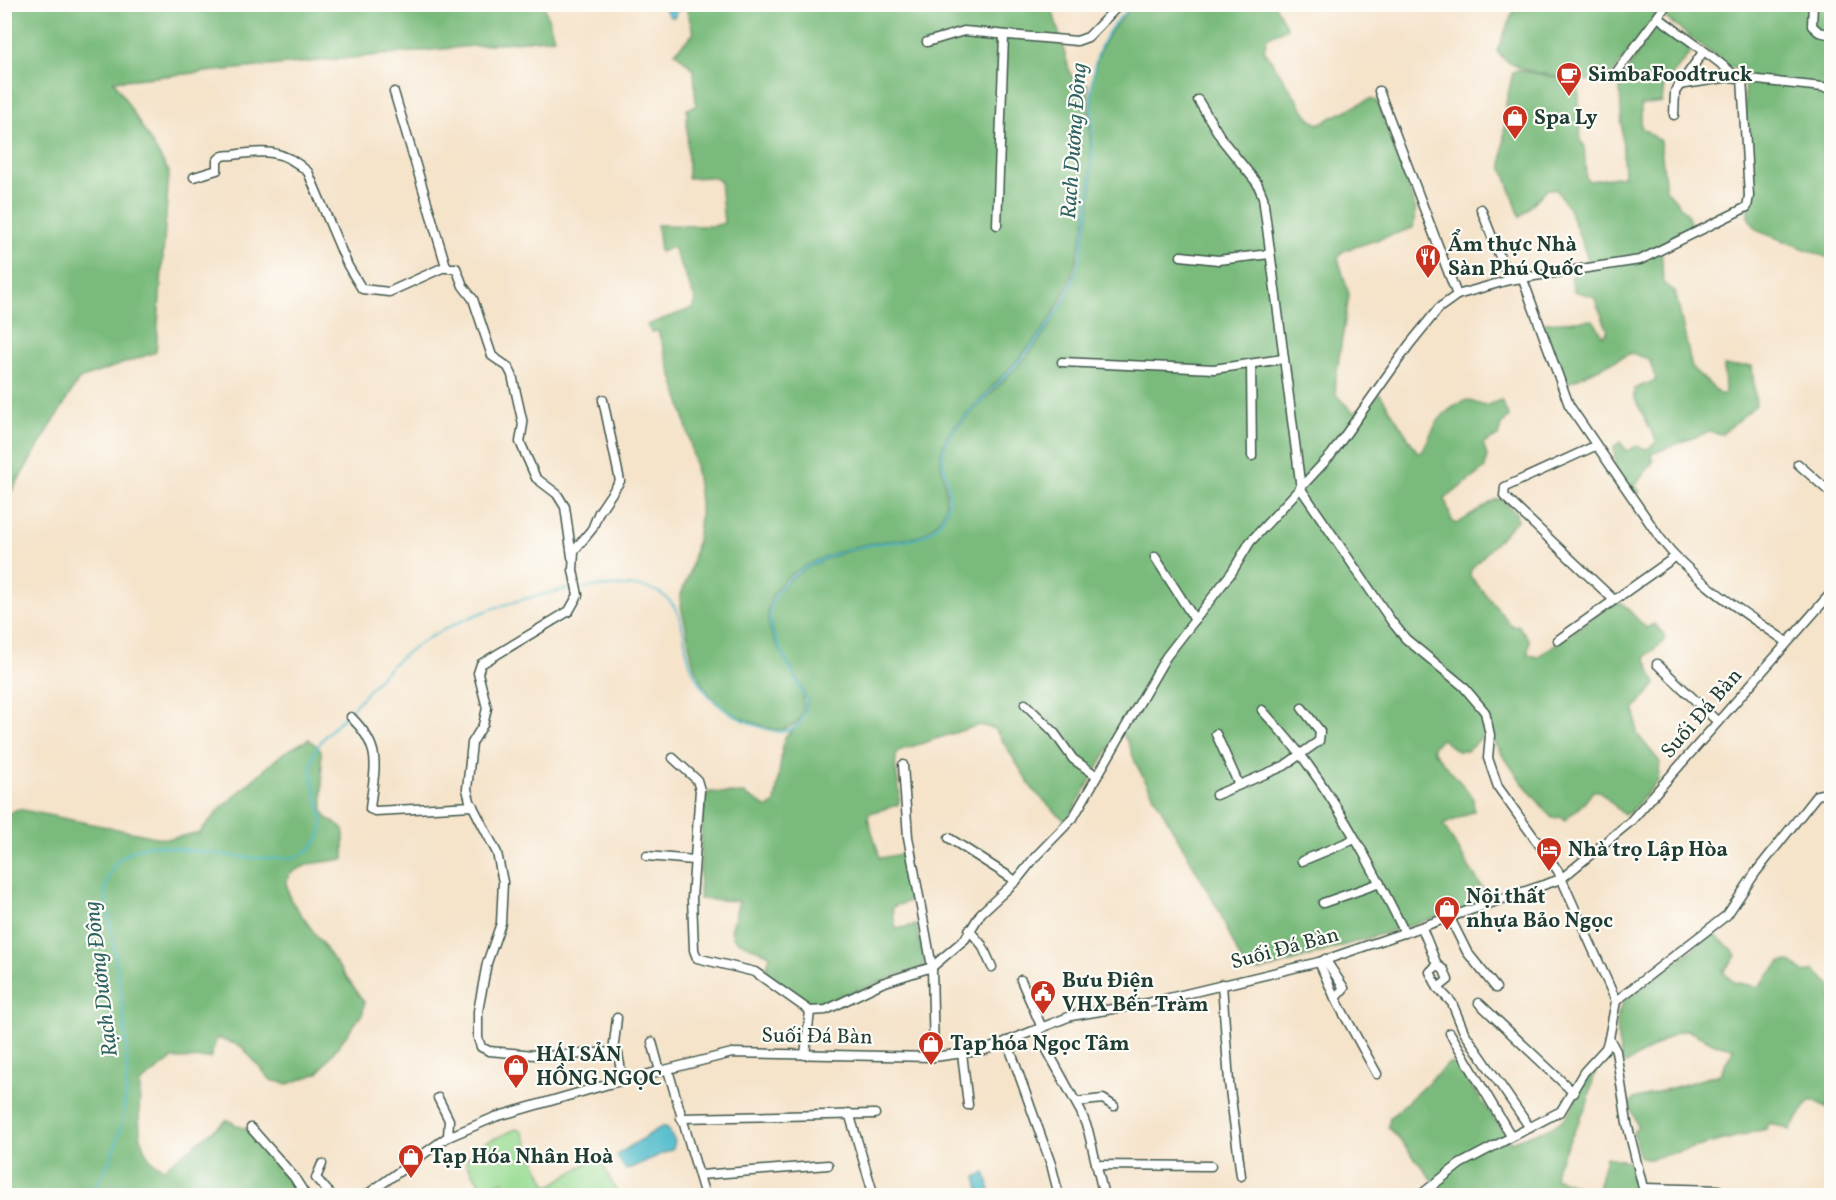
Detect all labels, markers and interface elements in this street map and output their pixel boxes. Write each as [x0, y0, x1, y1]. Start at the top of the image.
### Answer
cafe icon: SimbaFoodtruck [1554, 60, 1584, 98]
place label: SimbaFoodtruck [1588, 61, 1753, 90]
water label: Rạch Dương Đông [1054, 62, 1096, 220]
shop icon: Spa Ly [1500, 103, 1530, 141]
place label: Spa Ly [1534, 104, 1598, 133]
place label: Ẩm thực Nhà Sàn Phú Quốc [1448, 229, 1584, 284]
restaurant icon: Ẩm thực Nhà Sàn Phú Quốc [1413, 242, 1443, 280]
street label: Suối Đá Bàn [1655, 663, 1749, 765]
hotel icon: Nhà trọ Lập Hòa [1534, 835, 1564, 873]
place label: Nhà trọ Lập Hòa [1568, 836, 1728, 865]
place label: Nội thất nhựa Bảo Ngọc [1466, 883, 1613, 936]
shop icon: Nội thất nhựa Bảo Ngọc [1432, 894, 1462, 932]
water label: Rạch Dương Đông [77, 899, 127, 1059]
street label: Suối Đá Bàn [1228, 921, 1342, 977]
place label: Bưu Điện VHX Bến Tràm [1062, 967, 1209, 1020]
public building icon: Bưu Điện VHX Bến Tràm [1028, 978, 1058, 1016]
street label: Suối Đá Bàn [761, 1022, 873, 1052]
shop icon: Tạp hóa Ngọc Tâm [916, 1029, 946, 1067]
place label: Tạp hóa Ngọc Tâm [950, 1030, 1130, 1059]
place label: HÁI SẢN HỒNG NGỌC [536, 1041, 662, 1094]
shop icon: HÁI SẢN HỒNG NGỌC [501, 1052, 531, 1090]
shop icon: Tạp Hóa Nhân Hoà [396, 1142, 426, 1180]
place label: Tạp Hóa Nhân Hoà [430, 1143, 614, 1172]

